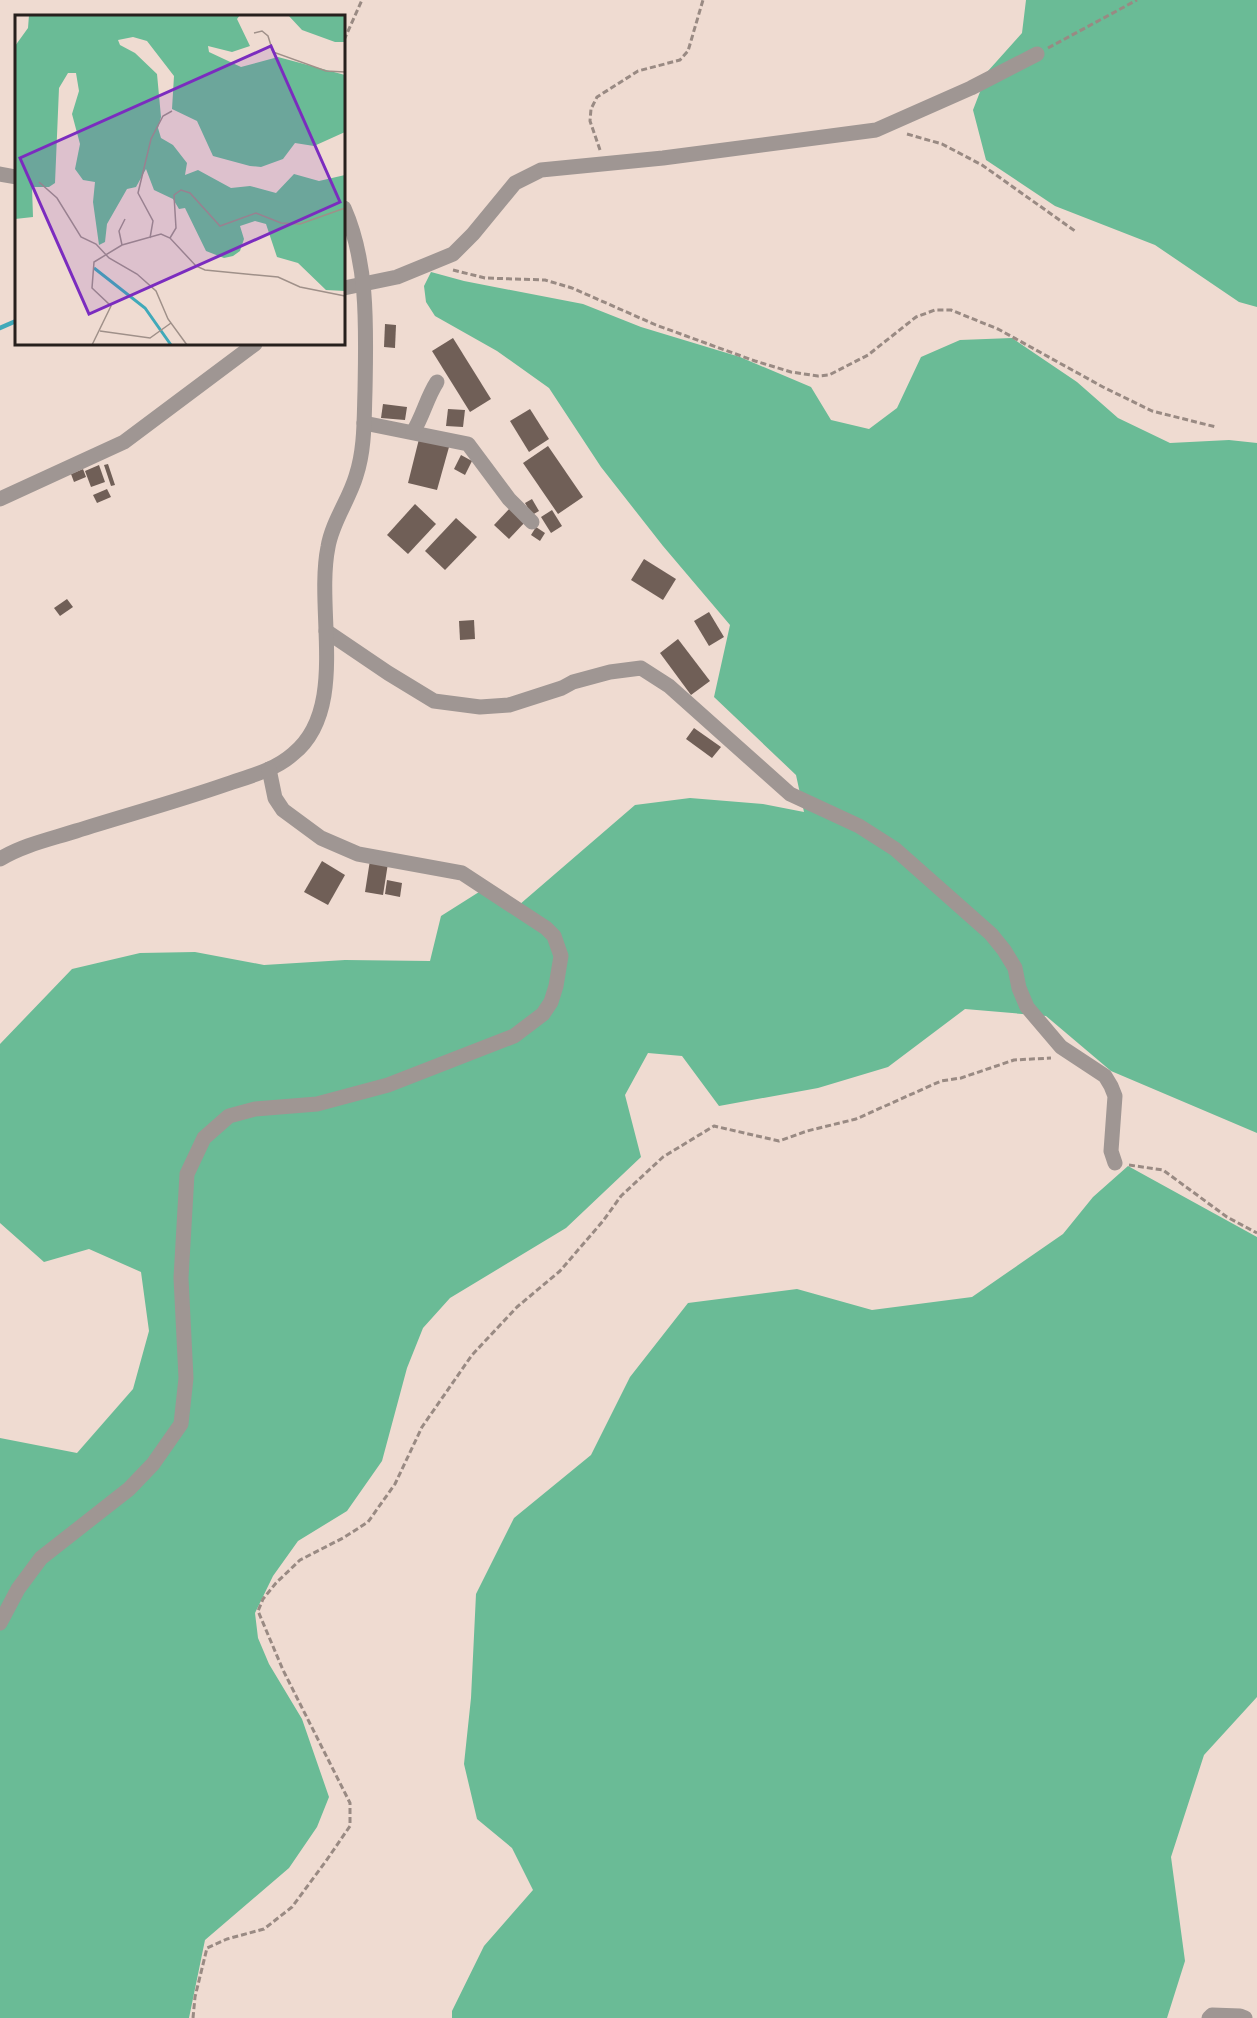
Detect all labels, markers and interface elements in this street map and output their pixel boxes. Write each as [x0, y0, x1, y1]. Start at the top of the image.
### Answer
inset map [15, 15, 345, 345]

